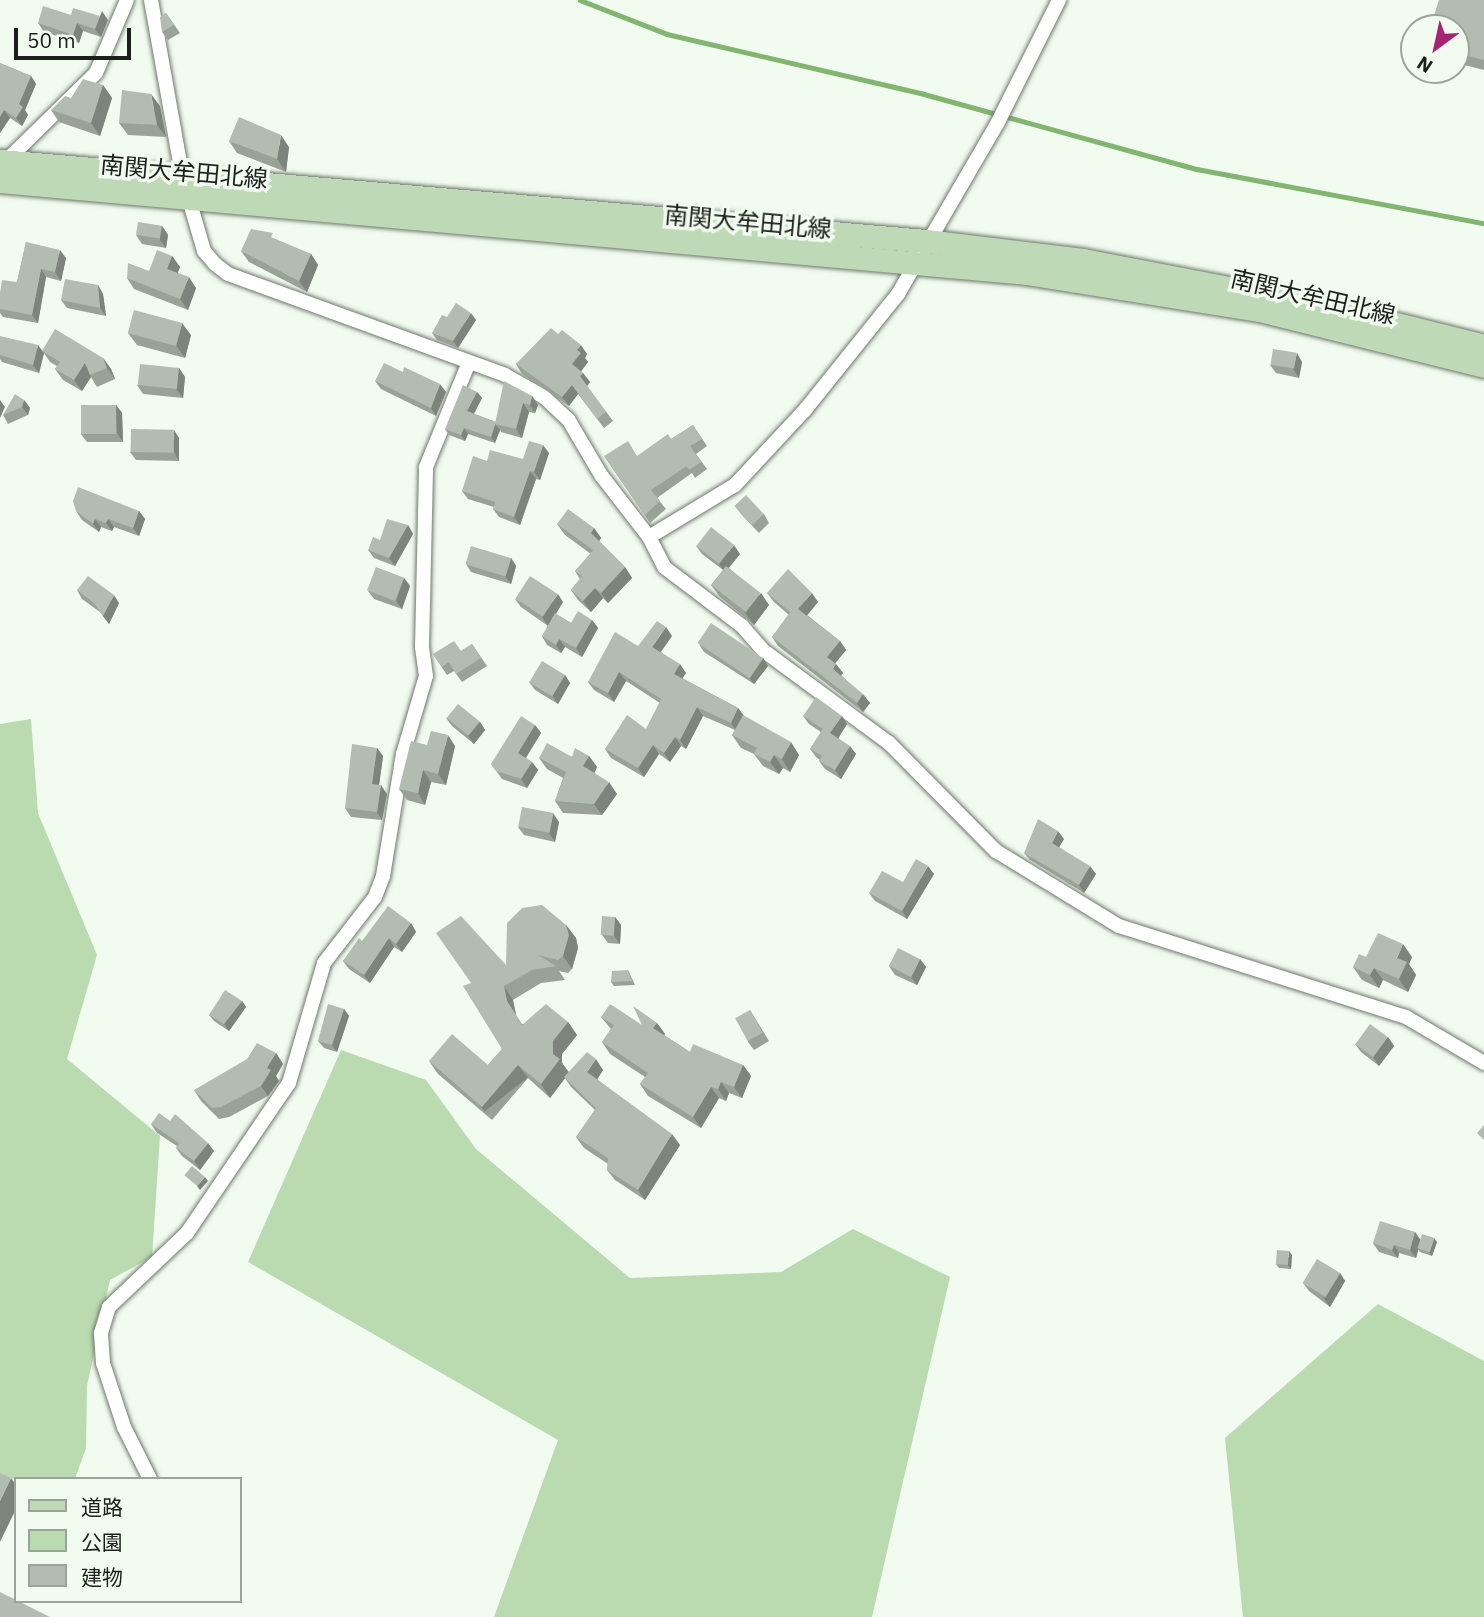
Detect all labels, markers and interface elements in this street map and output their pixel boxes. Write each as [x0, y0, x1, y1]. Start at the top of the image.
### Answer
scale bar [18, 14, 135, 58]
north arrow [1400, 14, 1470, 84]
text: 50 m [27, 26, 76, 54]
text: N [1412, 51, 1437, 79]
street label: 南関大牟田北線 [99, 150, 269, 194]
street label: 南関大牟田北線 [663, 200, 833, 244]
street label: 南関大牟田北線 [1228, 264, 1398, 330]
legend [14, 1477, 242, 1603]
text: 道路 [81, 1493, 123, 1521]
text: 公園 [81, 1528, 123, 1556]
text: 建物 [81, 1563, 123, 1591]

